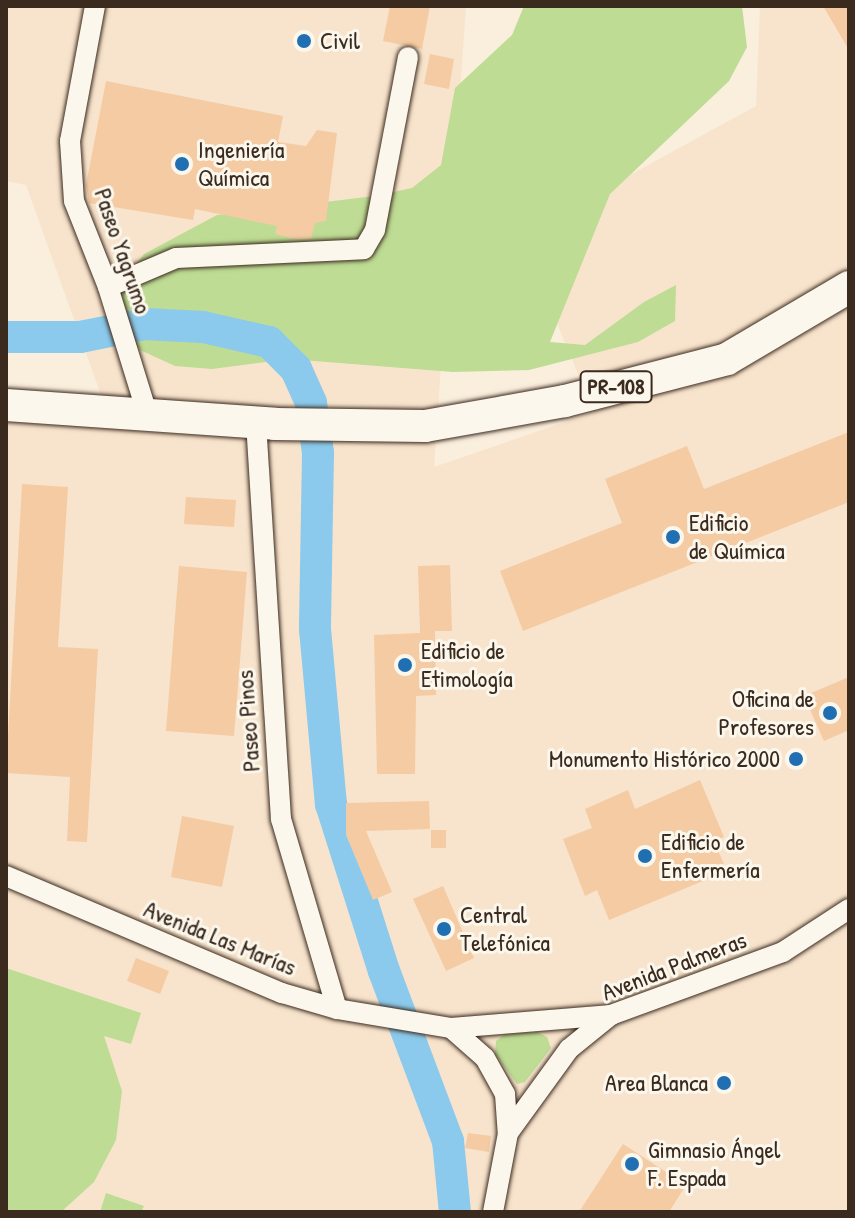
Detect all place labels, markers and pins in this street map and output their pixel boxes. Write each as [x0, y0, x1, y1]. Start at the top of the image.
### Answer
place label: Civil [320, 27, 360, 55]
marker: Civil [295, 32, 313, 50]
place label: Ingeniería Química [198, 136, 285, 192]
marker: Ingeniería Química [173, 155, 191, 173]
place label: Edificio de Química [689, 509, 785, 565]
marker: Edificio de Química [664, 528, 682, 546]
place label: Edificio de Etimología [421, 637, 513, 693]
marker: Edificio de Etimología [396, 656, 414, 674]
place label: Oficina de Profesores [718, 685, 814, 741]
marker: Oficina de Profesores [821, 704, 839, 722]
place label: Monumento Histórico 2000 [549, 745, 780, 773]
marker: Monumento Histórico 2000 [787, 750, 805, 768]
place label: Edificio de Enfermería [661, 828, 760, 884]
marker: Edificio de Enfermería [636, 847, 654, 865]
place label: Central Telefónica [460, 901, 550, 957]
marker: Central Telefónica [435, 920, 453, 938]
place label: Area Blanca [605, 1069, 708, 1097]
marker: Area Blanca [715, 1074, 733, 1092]
place label: Gimnasio Ángel F. Espada [648, 1136, 780, 1192]
marker: Gimnasio Ángel F. Espada [623, 1155, 641, 1173]

